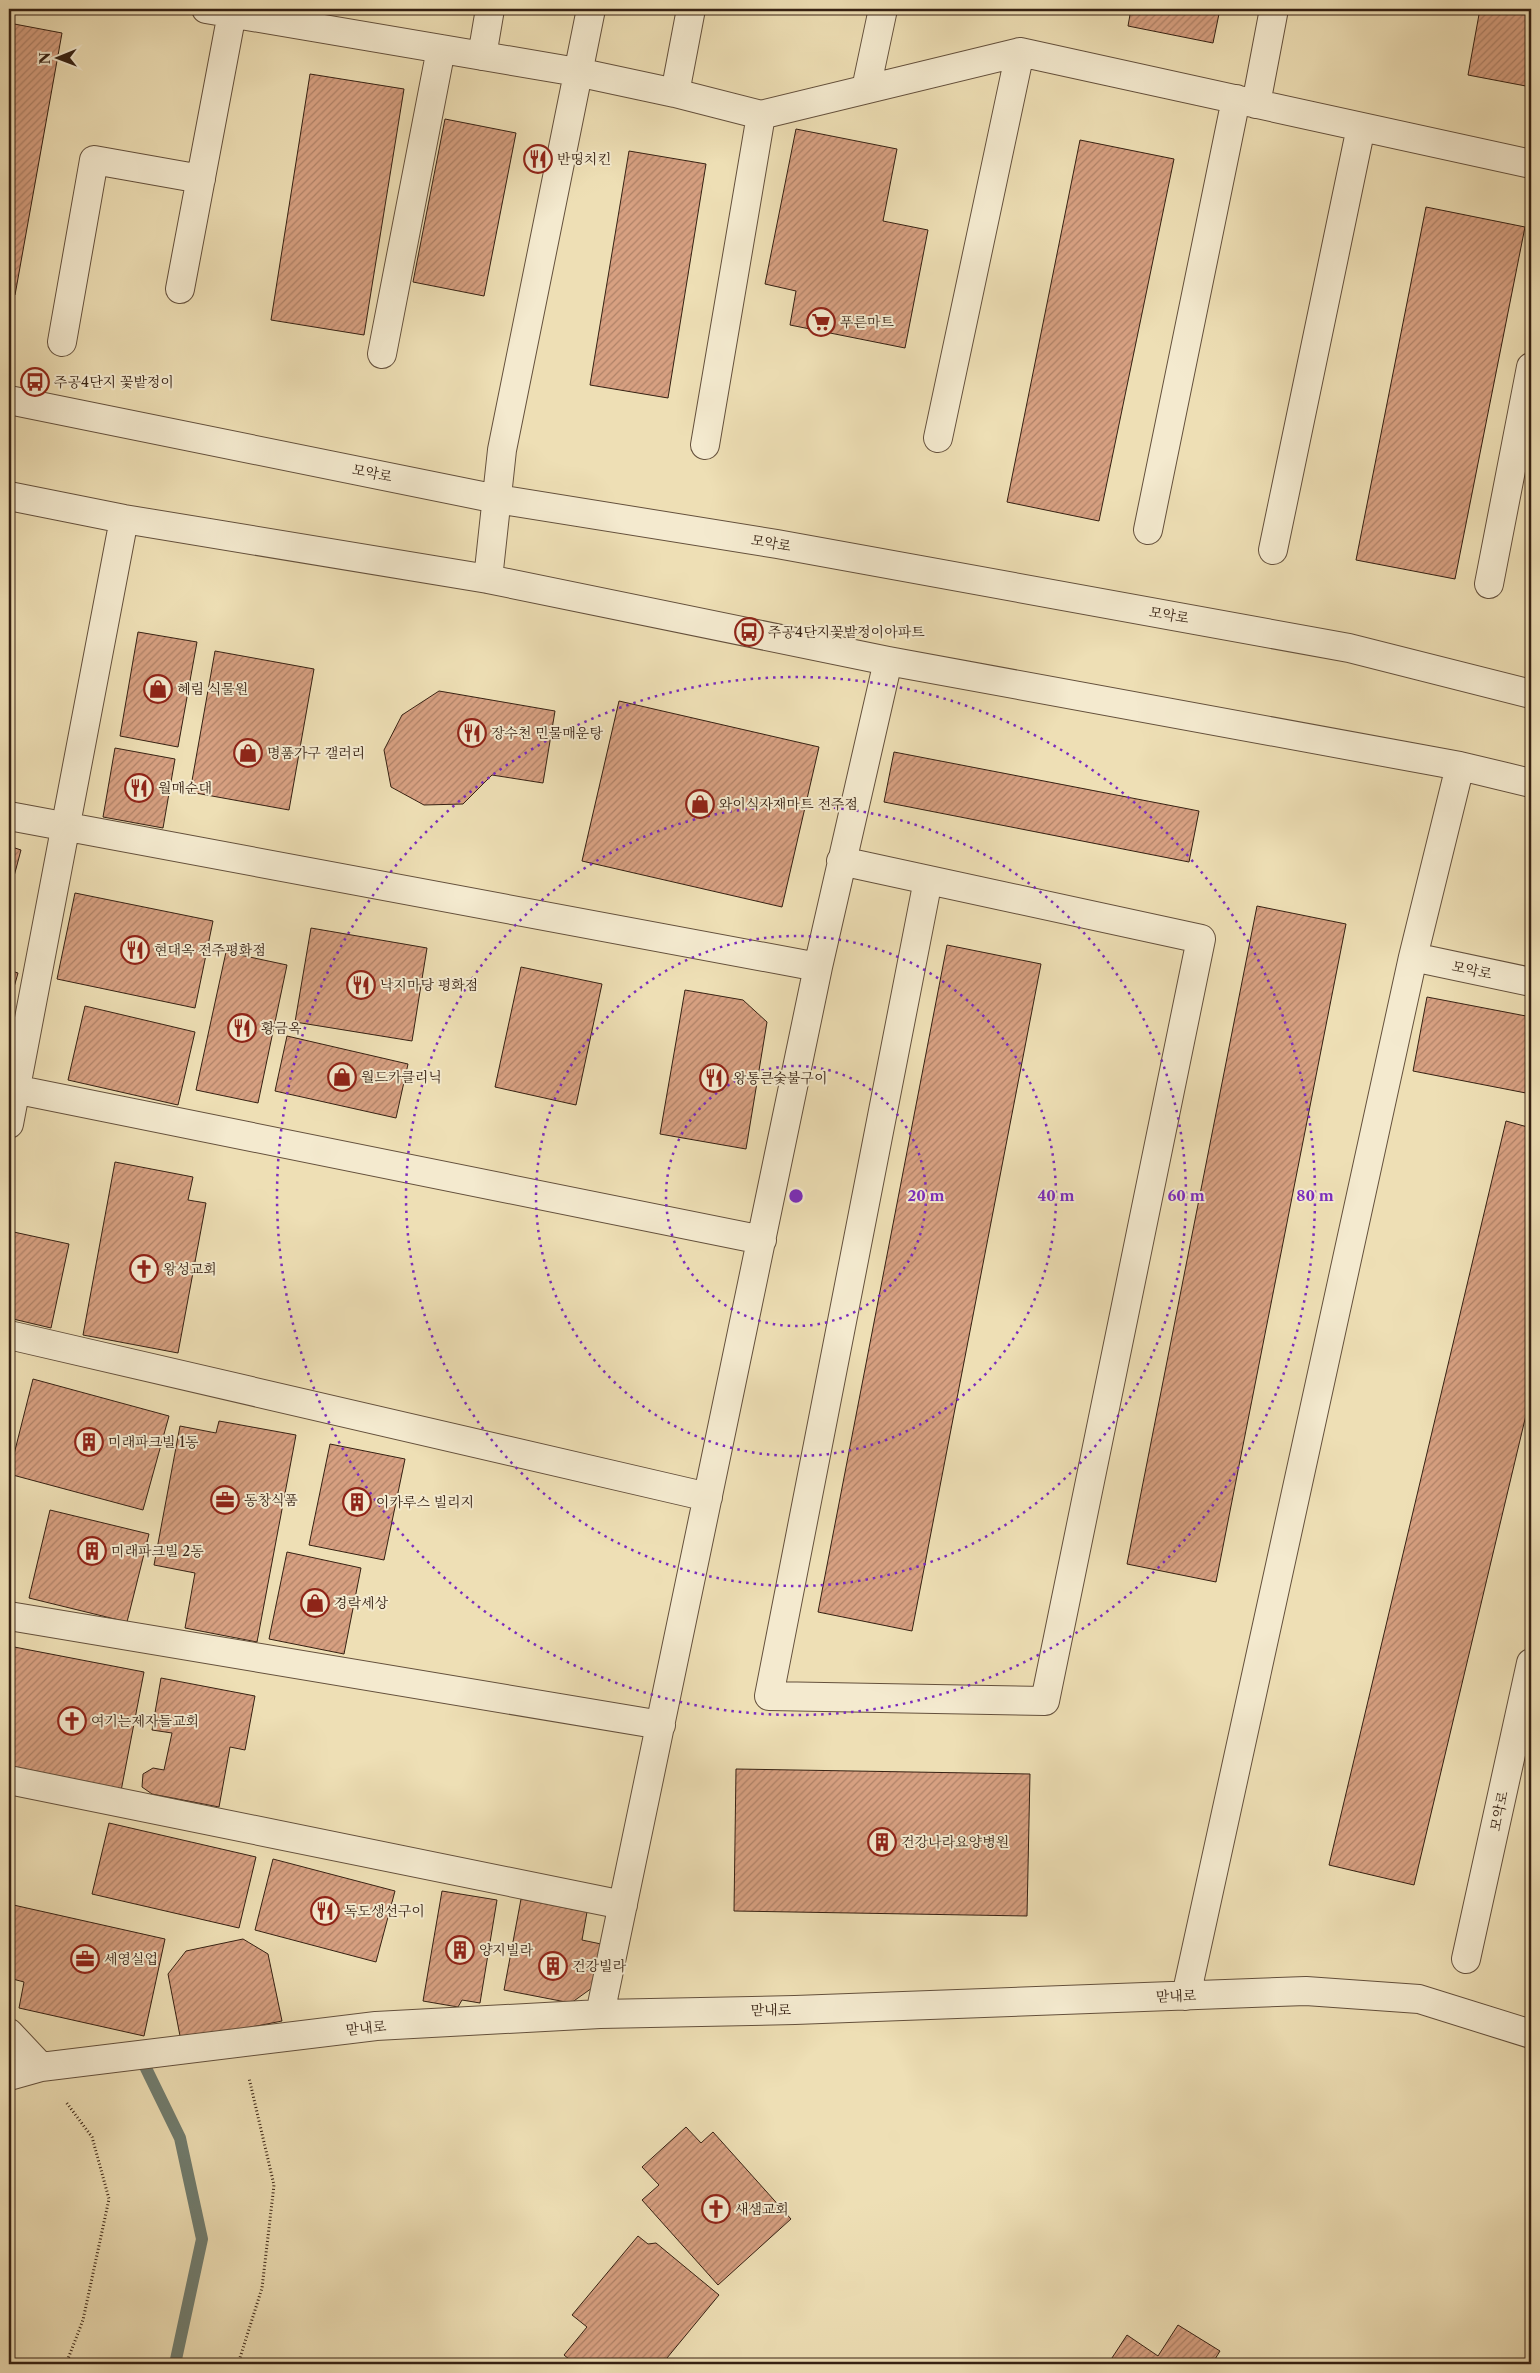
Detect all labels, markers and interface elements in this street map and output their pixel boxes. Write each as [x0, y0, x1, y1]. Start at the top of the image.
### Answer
north arrow [32, 32, 82, 82]
text: N [36, 52, 54, 64]
restaurant icon: 반띵치킨 [523, 144, 553, 174]
place label: 반띵치킨 [557, 150, 611, 168]
supermarket icon: 푸른마트 [806, 307, 836, 337]
place label: 푸른마트 [840, 313, 895, 331]
bus stop icon: 주공4단지 꽃밭정이 [20, 367, 50, 397]
place label: 주공4단지 꽃밭정이 [54, 373, 174, 391]
street label: 모악로 [350, 460, 394, 486]
street label: 모악로 [749, 531, 793, 555]
street label: 모악로 [1147, 603, 1191, 627]
bus stop icon: 주공4단지꽃밭정이아파트 [734, 617, 764, 647]
place label: 주공4단지꽃밭정이아파트 [768, 623, 925, 641]
shop icon: 혜림 식물원 [143, 674, 173, 704]
place label: 혜림 식물원 [177, 680, 248, 698]
restaurant icon: 장수천 민물매운탕 [457, 718, 487, 748]
place label: 장수천 민물매운탕 [491, 724, 603, 742]
shop icon: 명품가구 갤러리 [233, 738, 263, 768]
place label: 명품가구 갤러리 [267, 744, 365, 762]
restaurant icon: 월매순대 [124, 773, 154, 803]
place label: 월매순대 [158, 779, 212, 797]
shop icon: 와이식자재마트 전주점 [685, 789, 715, 819]
place label: 와이식자재마트 전주점 [719, 795, 858, 813]
restaurant icon: 현대옥 전주평화점 [120, 935, 150, 965]
place label: 현대옥 전주평화점 [154, 941, 266, 959]
street label: 모악로 [1450, 957, 1494, 983]
restaurant icon: 낙지마당 평화점 [346, 970, 376, 1000]
place label: 낙지마당 평화점 [380, 976, 478, 994]
restaurant icon: 황금옥 [227, 1013, 257, 1043]
place label: 황금옥 [261, 1019, 302, 1037]
shop icon: 월드카클리닉 [327, 1062, 357, 1092]
restaurant icon: 왕통큰숯불구이 [699, 1063, 729, 1093]
place label: 월드카클리닉 [361, 1068, 442, 1086]
place label: 왕통큰숯불구이 [733, 1069, 828, 1087]
text: 20 m [907, 1186, 945, 1205]
text: 40 m [1037, 1186, 1075, 1205]
text: 60 m [1167, 1186, 1205, 1205]
text: 80 m [1296, 1186, 1334, 1205]
centre of rings [787, 1187, 805, 1205]
church icon: 왕성교회 [129, 1254, 159, 1284]
place label: 왕성교회 [163, 1260, 217, 1278]
building icon: 미래파크빌 1동 [74, 1427, 104, 1457]
place label: 미래파크빌 1동 [108, 1433, 199, 1451]
office icon: 동창식품 [210, 1485, 240, 1515]
building icon: 이카루스 빌리지 [342, 1487, 372, 1517]
place label: 동창식품 [244, 1491, 299, 1509]
place label: 이카루스 빌리지 [376, 1493, 474, 1511]
building icon: 미래파크빌 2동 [77, 1536, 107, 1566]
place label: 미래파크빌 2동 [111, 1542, 204, 1560]
shop icon: 경락세상 [300, 1588, 330, 1618]
place label: 경락세상 [334, 1594, 389, 1612]
church icon: 여기는제자들교회 [57, 1706, 87, 1736]
place label: 여기는제자들교회 [91, 1712, 199, 1730]
street label: 모악로 [1486, 1789, 1512, 1833]
building icon: 건강나라요양병원 [867, 1827, 897, 1857]
place label: 건강나라요양병원 [901, 1833, 1009, 1851]
restaurant icon: 독도생선구이 [310, 1896, 340, 1926]
place label: 독도생선구이 [344, 1902, 425, 1920]
building icon: 양지빌라 [445, 1935, 475, 1965]
place label: 양지빌라 [479, 1941, 534, 1959]
office icon: 세영실업 [70, 1944, 100, 1974]
place label: 세영실업 [104, 1950, 158, 1968]
building icon: 건강빌라 [538, 1951, 568, 1981]
place label: 건강빌라 [572, 1957, 627, 1975]
street label: 맏내로 [1155, 1986, 1197, 2006]
street label: 맏내로 [751, 2001, 792, 2019]
street label: 맏내로 [345, 2017, 388, 2039]
church icon: 새샘교회 [701, 2194, 731, 2224]
place label: 새샘교회 [735, 2200, 789, 2218]

